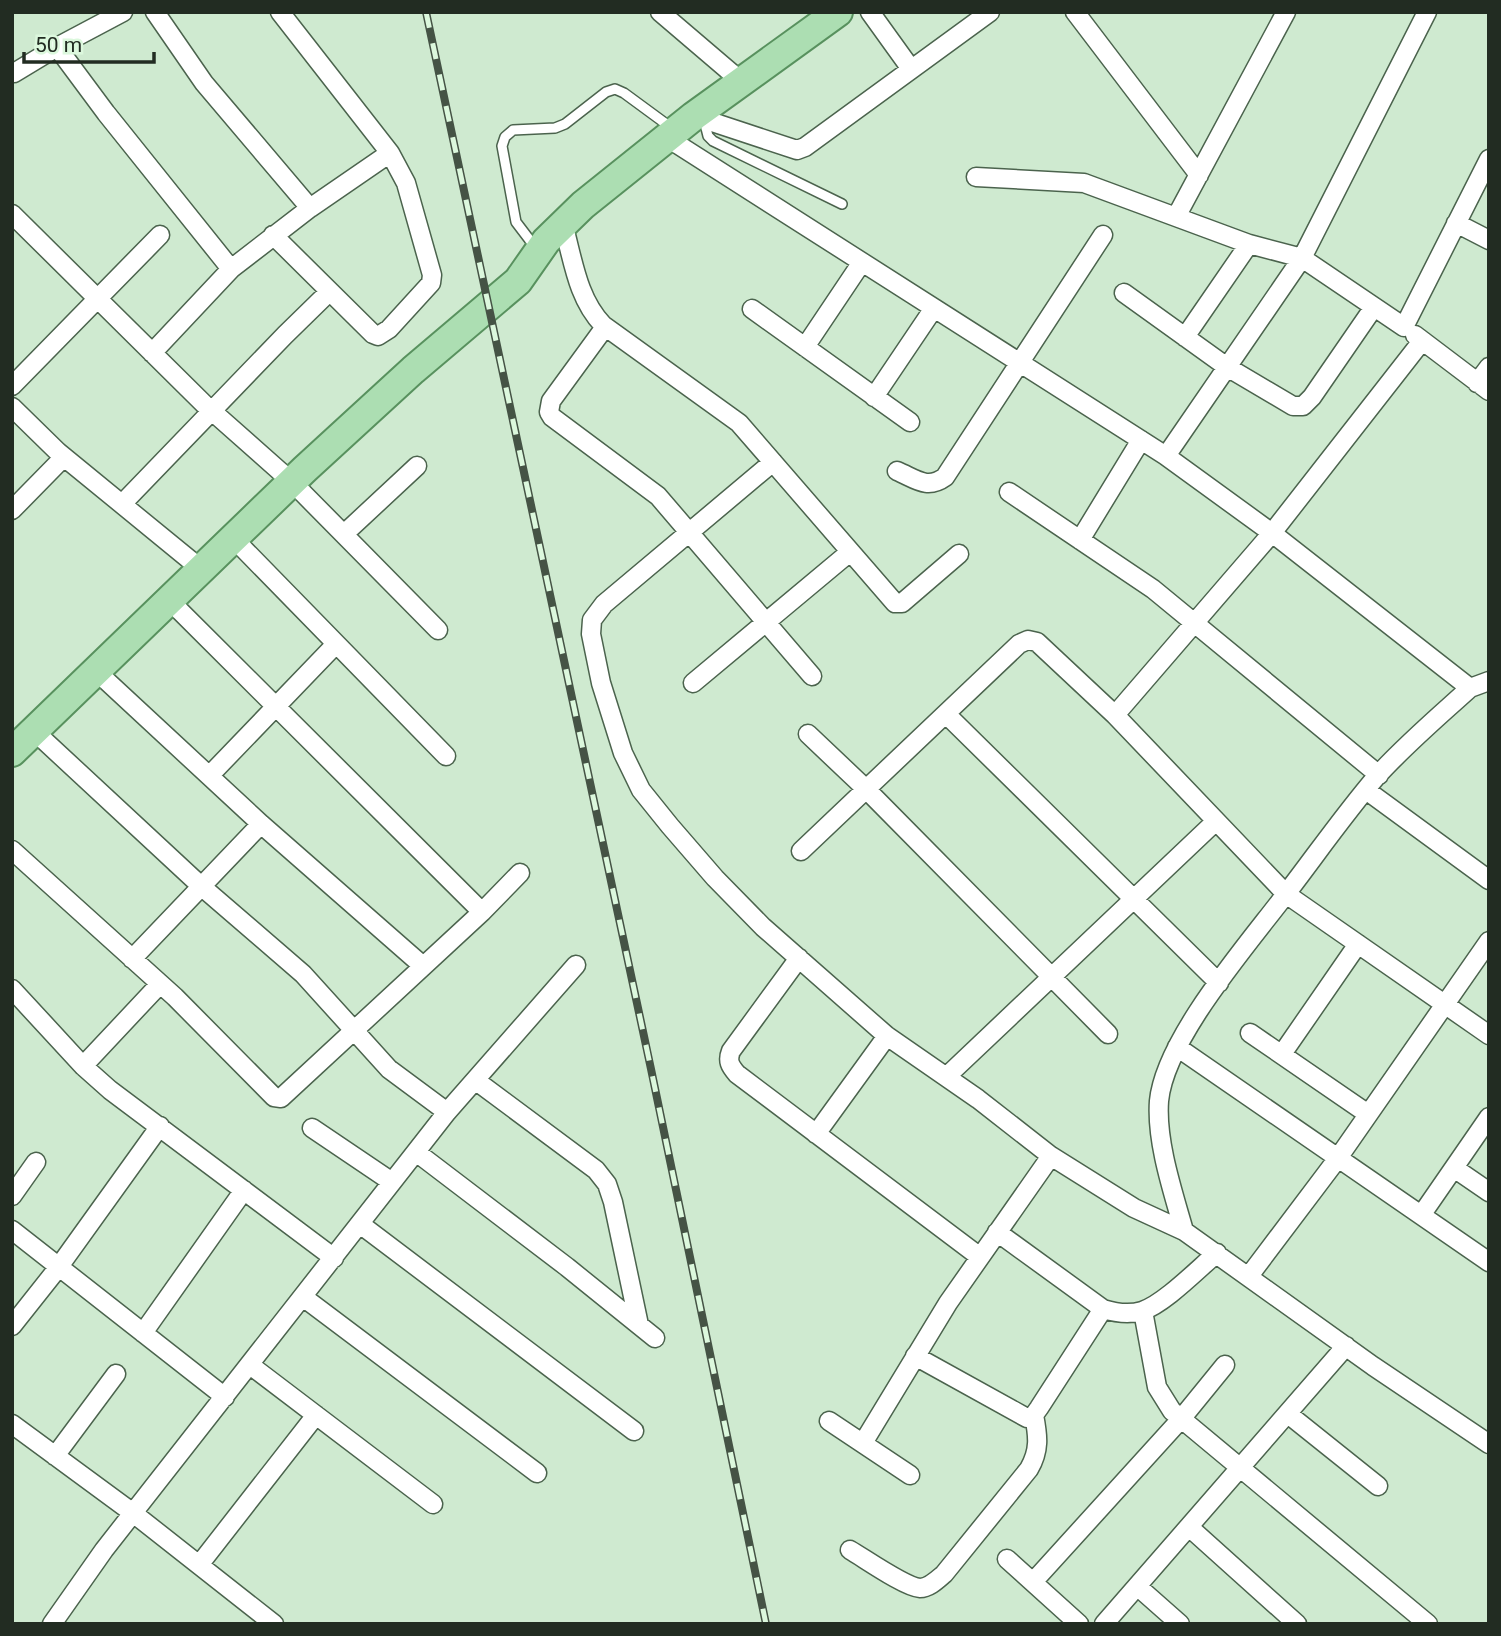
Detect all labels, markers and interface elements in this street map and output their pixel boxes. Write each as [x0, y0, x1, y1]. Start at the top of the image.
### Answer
scale bar [24, 21, 154, 65]
text: 50 m [35, 33, 82, 57]

